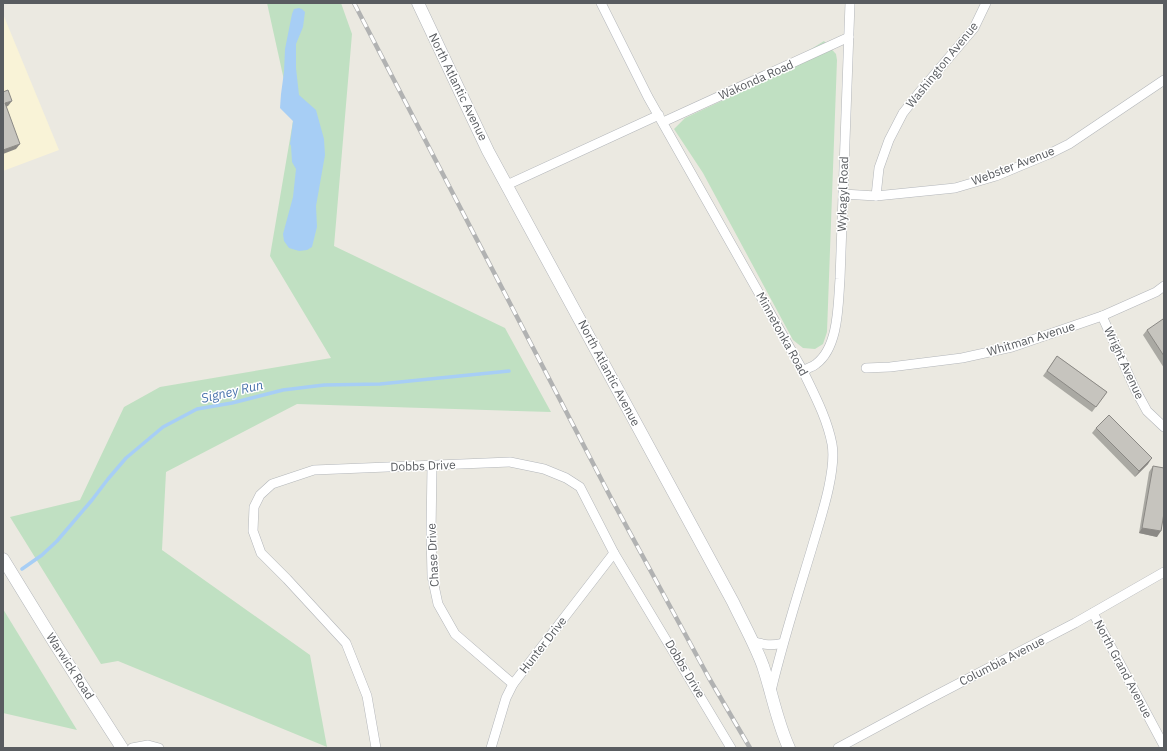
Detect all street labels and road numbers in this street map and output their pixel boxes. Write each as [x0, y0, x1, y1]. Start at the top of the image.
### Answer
street label: Washington Avenue [902, 18, 981, 111]
street label: North Atlantic Avenue [426, 30, 491, 143]
street label: Wakonda Road [716, 56, 796, 103]
street label: Webster Avenue [969, 143, 1057, 188]
street label: Wykagyl Road [834, 156, 851, 232]
street label: Minnetonka Road [753, 289, 812, 378]
street label: North Atlantic Avenue [575, 317, 644, 429]
street label: Whitman Avenue [985, 318, 1077, 359]
street label: Wright Avenue [1101, 324, 1148, 402]
street label: Dobbs Drive [390, 457, 456, 474]
street label: Chase Drive [423, 522, 442, 587]
street label: Hunter Drive [516, 613, 570, 676]
street label: North Grand Avenue [1091, 617, 1156, 721]
street label: Warwick Road [43, 630, 98, 702]
street label: Columbia Avenue [956, 632, 1047, 689]
street label: Dobbs Drive [662, 637, 709, 701]

